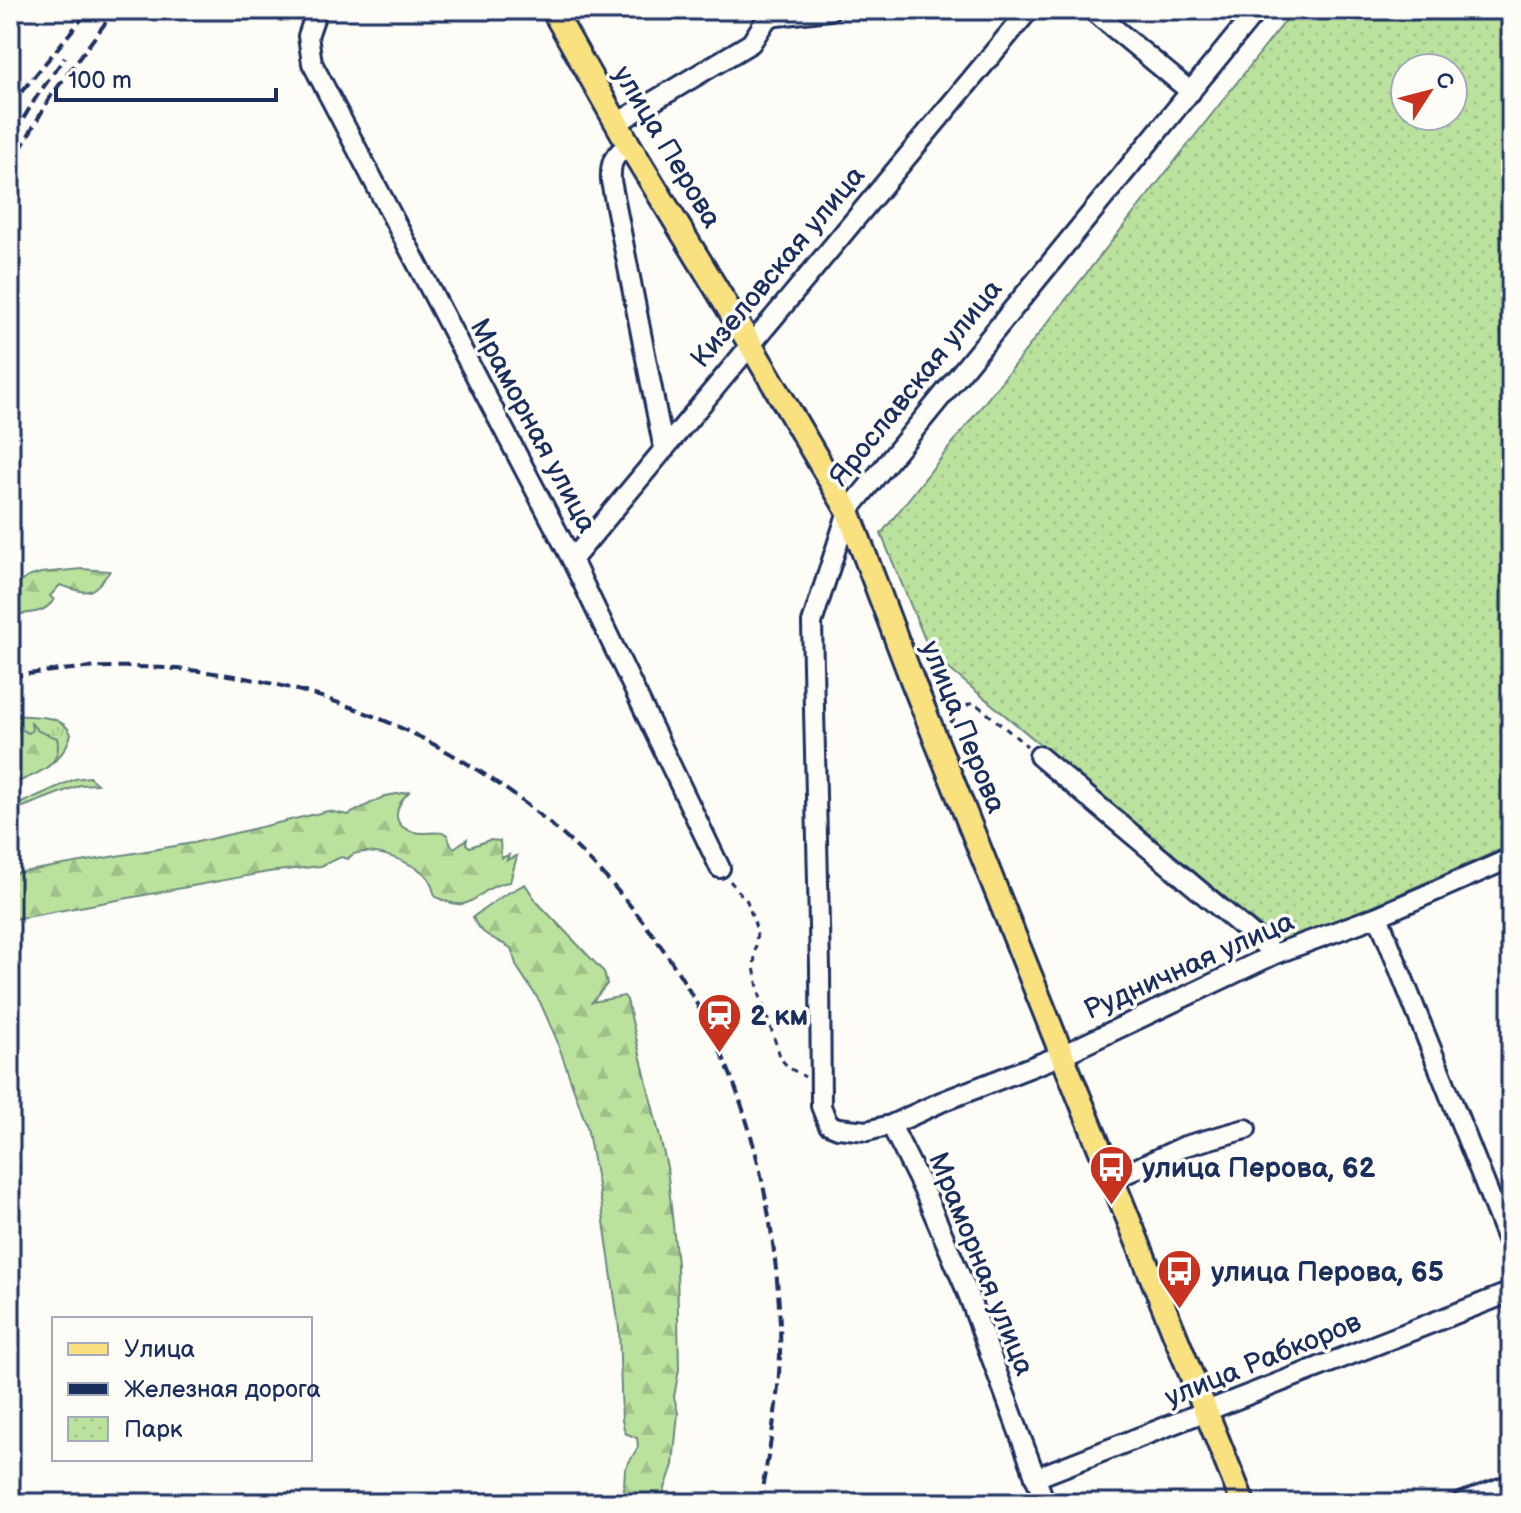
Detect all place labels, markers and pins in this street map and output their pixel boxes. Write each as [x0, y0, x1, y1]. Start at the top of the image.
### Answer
station icon: 2 км [695, 992, 743, 1055]
place label: 2 км [750, 1000, 808, 1033]
bus stop icon: улица Перова, 62 [1087, 1144, 1135, 1207]
place label: улица Перова, 62 [1142, 1152, 1376, 1185]
bus stop icon: улица Перова, 65 [1156, 1248, 1204, 1311]
place label: улица Перова, 65 [1211, 1256, 1444, 1289]

